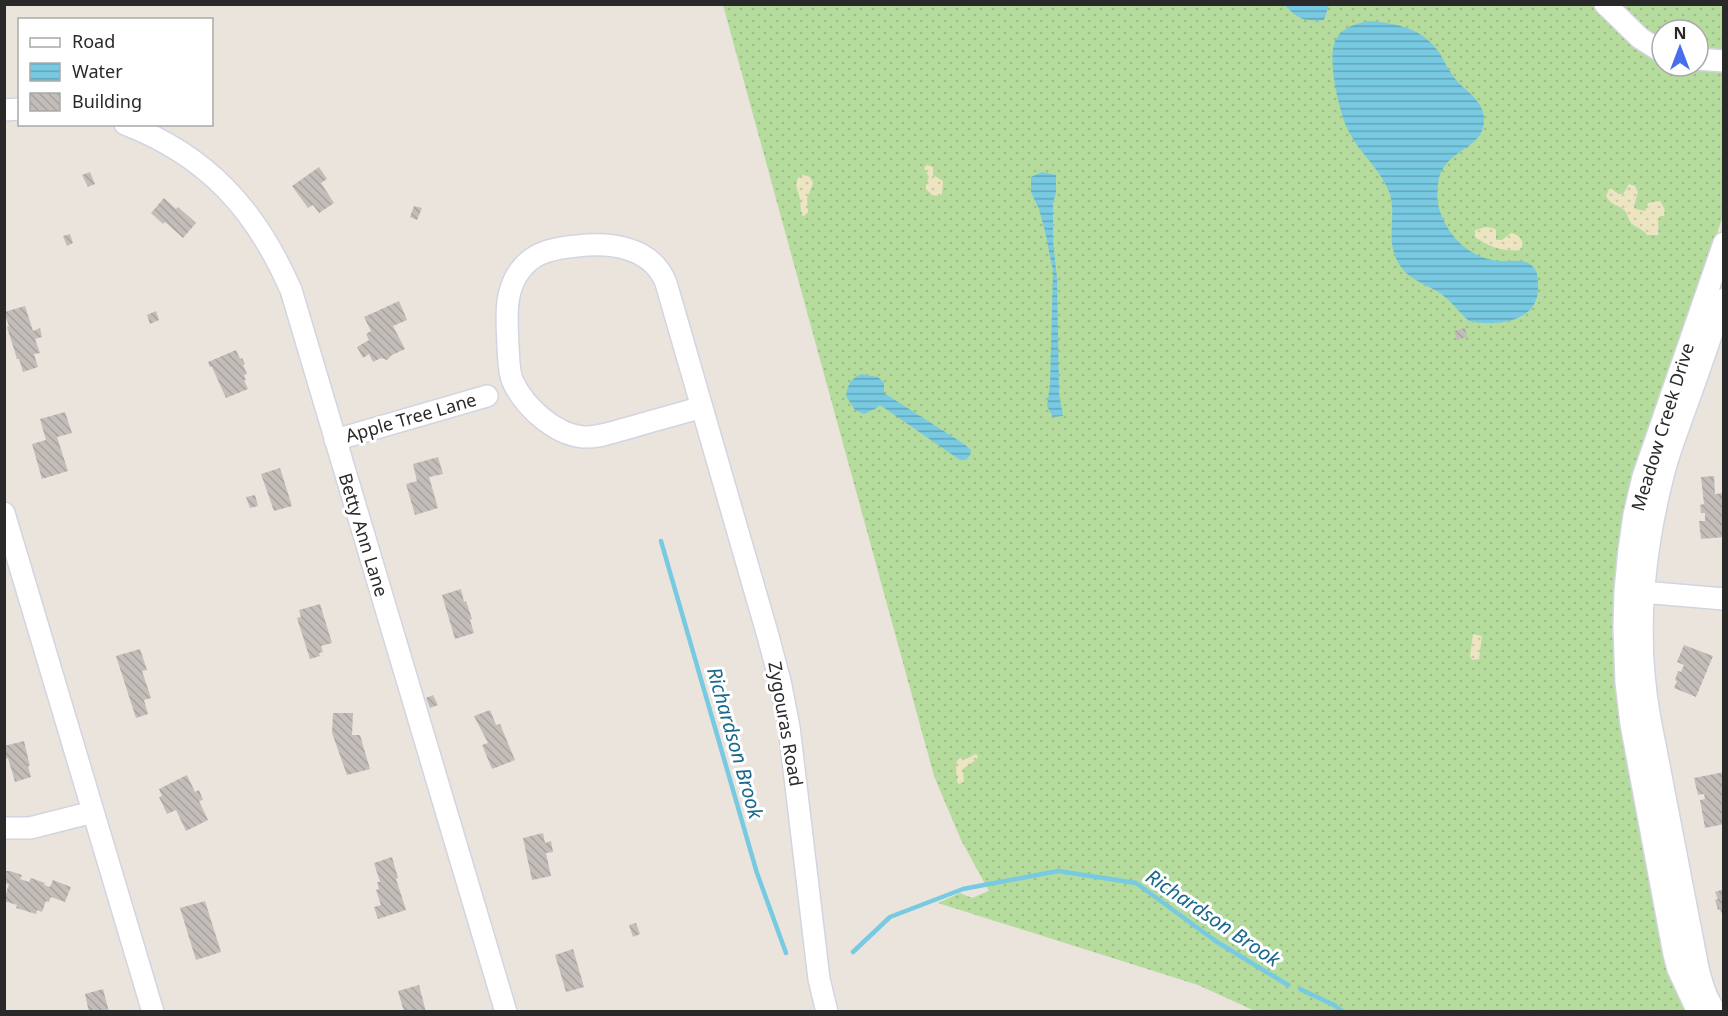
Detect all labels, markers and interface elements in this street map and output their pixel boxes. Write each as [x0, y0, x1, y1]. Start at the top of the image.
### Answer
legend [18, 18, 213, 126]
north arrow [1650, 18, 1710, 78]
text: N [1673, 22, 1687, 44]
text: Road [72, 29, 115, 53]
text: Water [72, 59, 123, 83]
text: Building [72, 89, 142, 113]
street label: Meadow Creek Drive [1625, 340, 1699, 514]
street label: Apple Tree Lane [342, 387, 479, 447]
street label: Betty Ann Lane [334, 470, 394, 599]
street label: Zygouras Road [763, 660, 809, 788]
water label: Richardson Brook [701, 664, 770, 823]
water label: Richardson Brook [1141, 863, 1287, 973]

